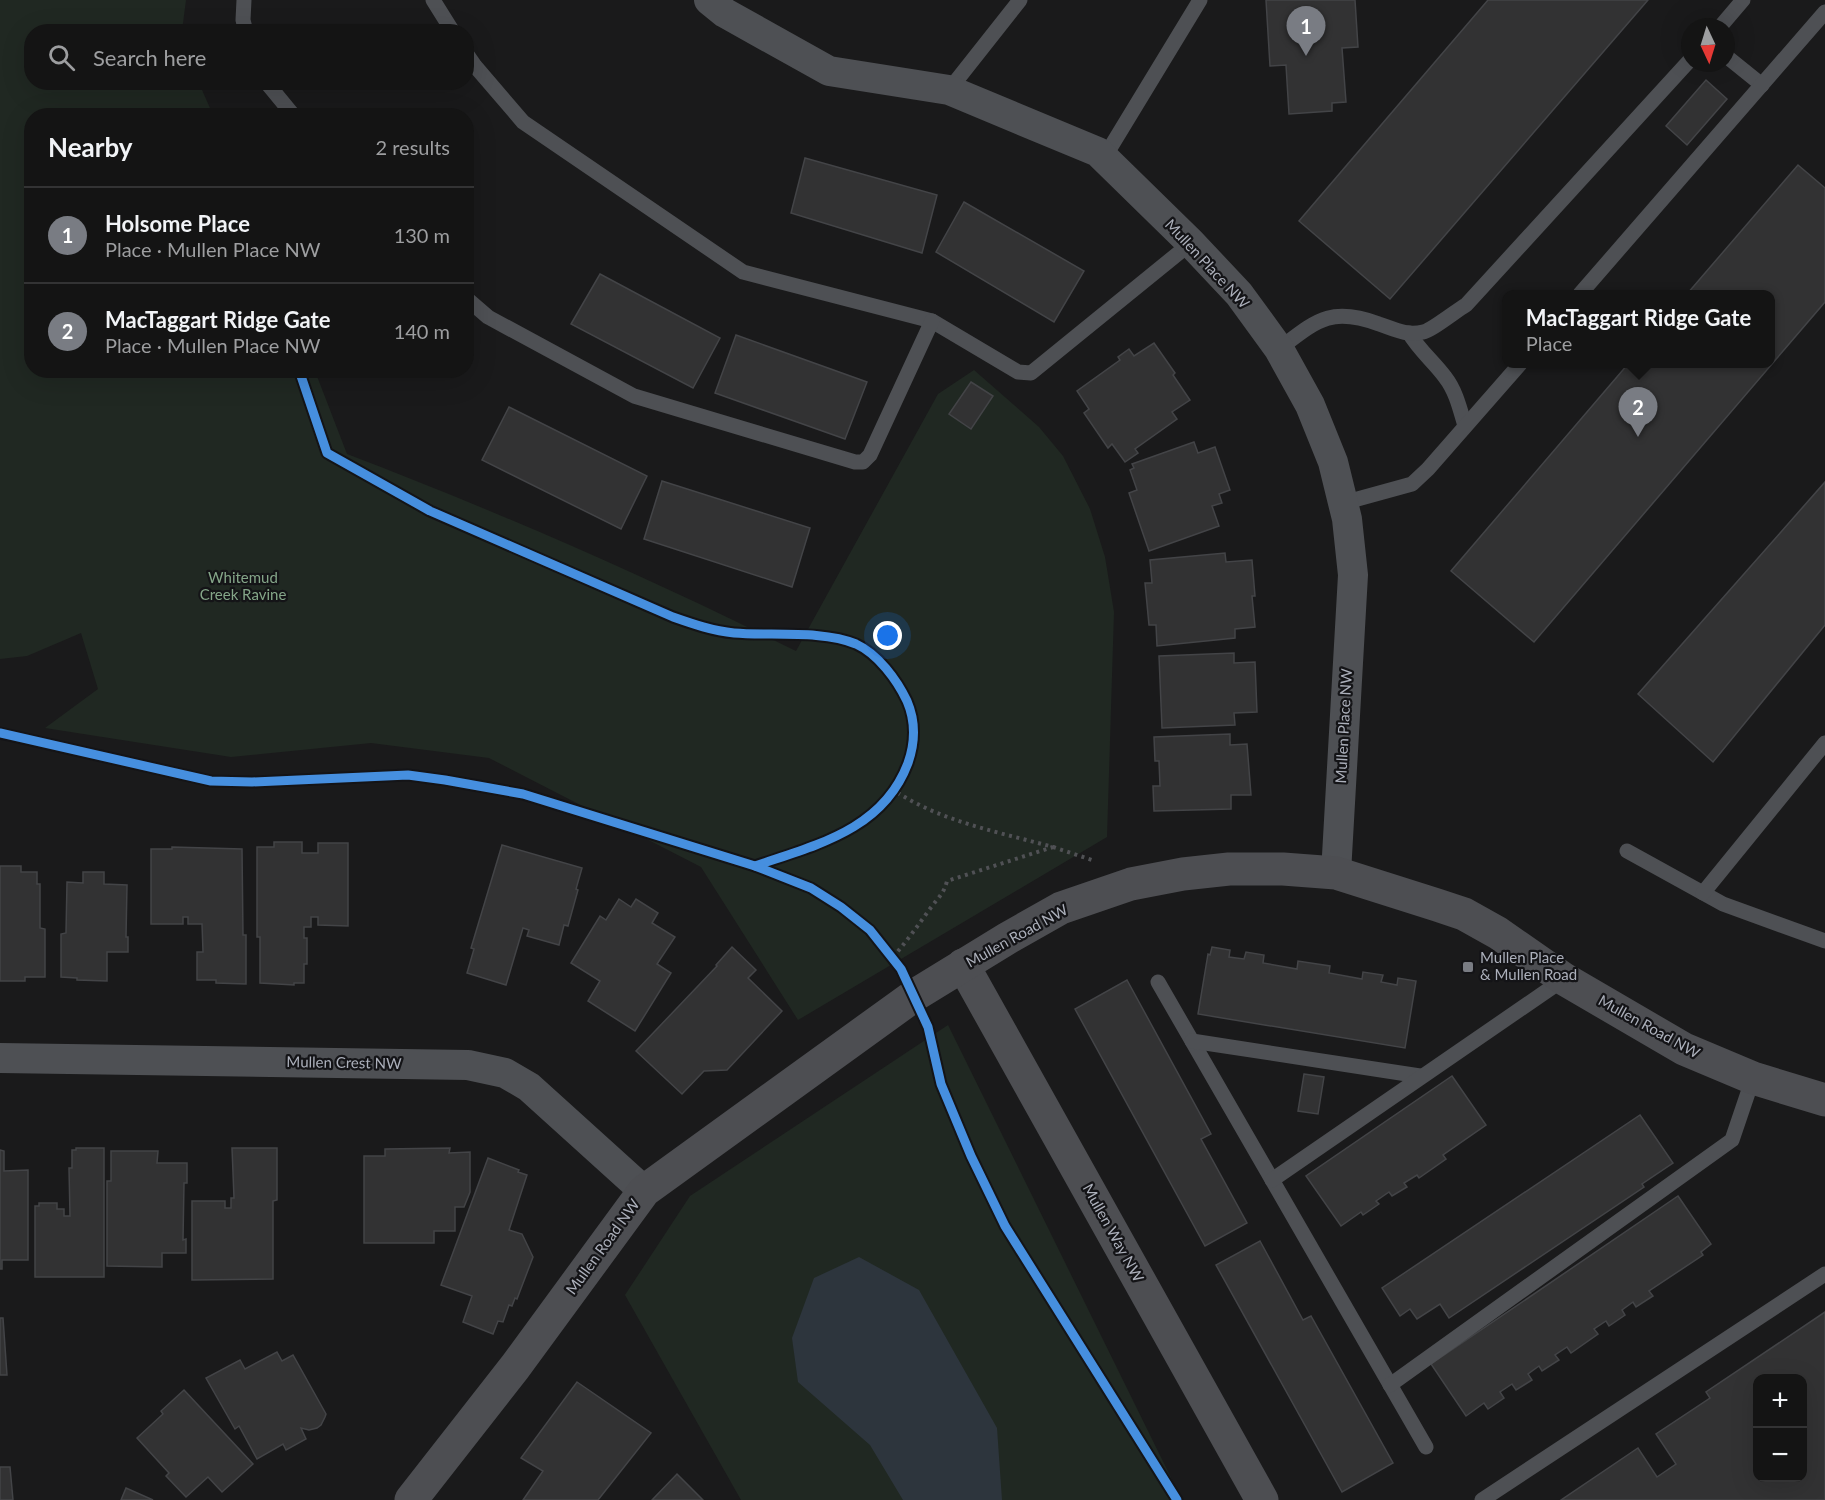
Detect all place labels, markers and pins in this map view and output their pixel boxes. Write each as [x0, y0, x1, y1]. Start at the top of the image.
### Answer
pin: 1 [1286, 7, 1326, 56]
pin: 2 [1618, 388, 1658, 437]
place label: Mullen Place & Mullen Road [1480, 948, 1577, 983]
marker: Mullen Place & Mullen Road [1461, 960, 1475, 974]

